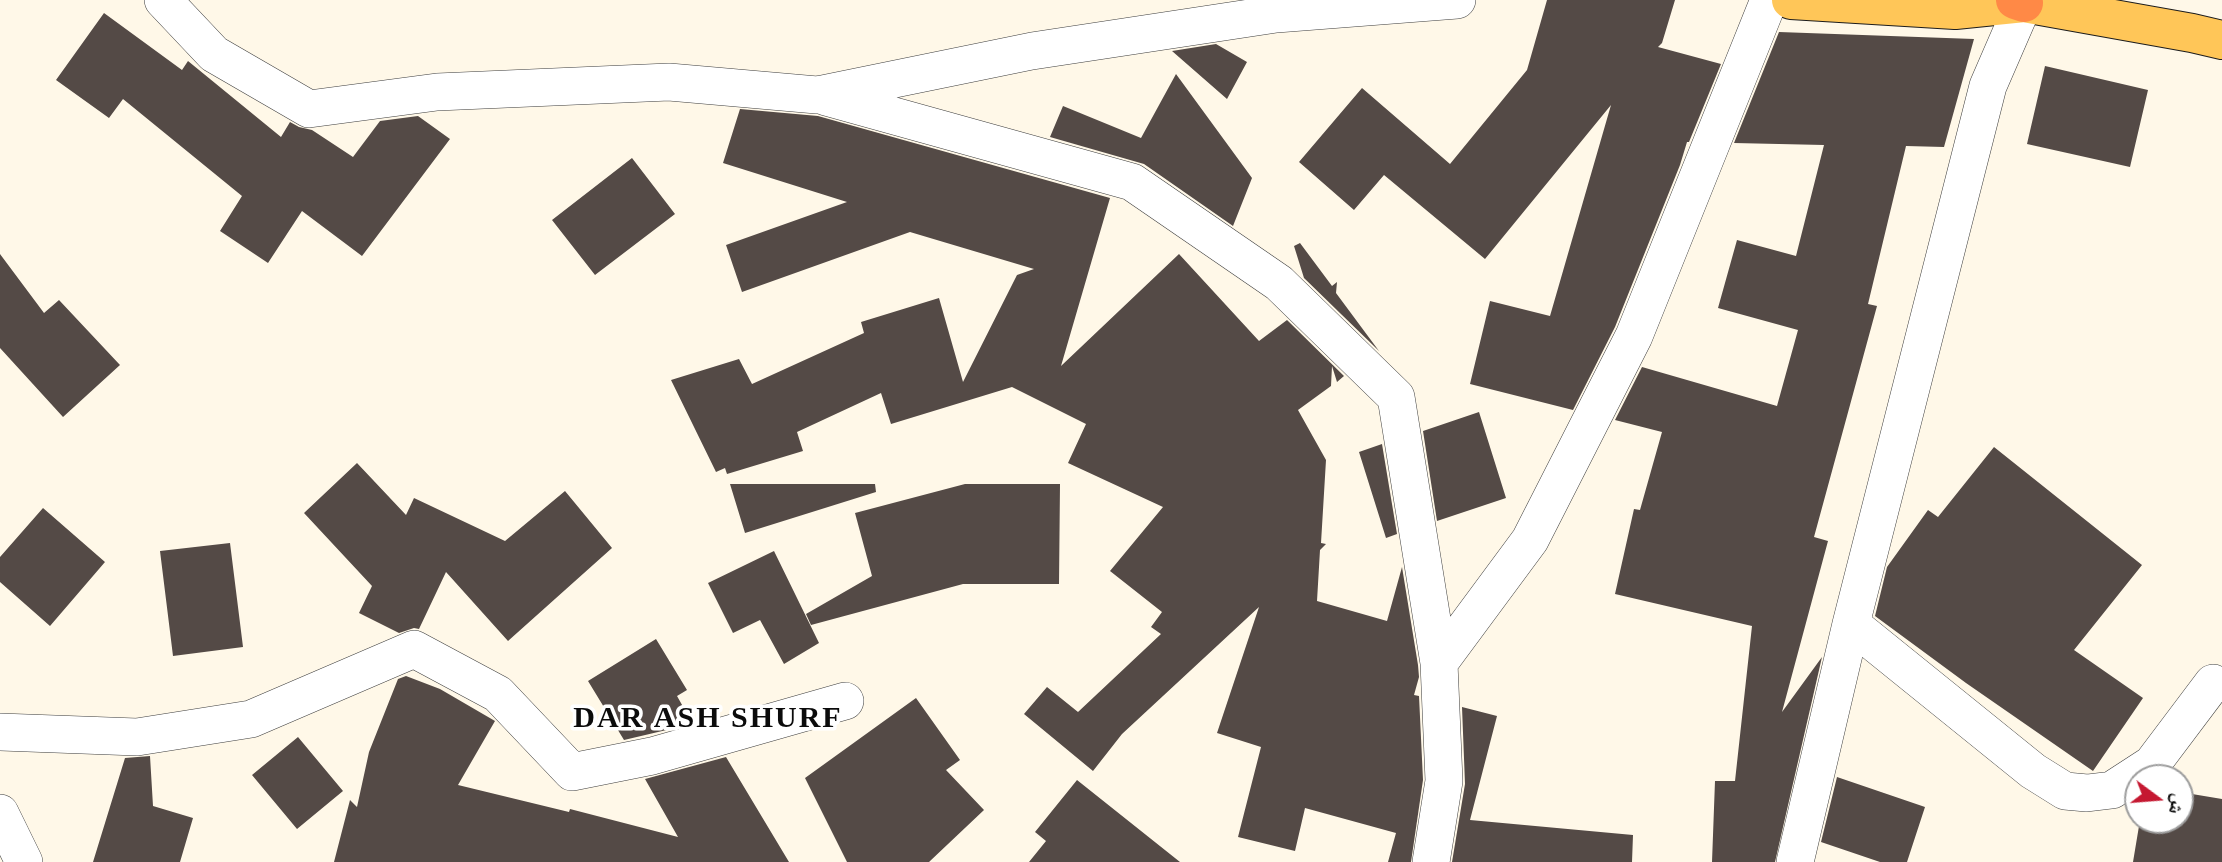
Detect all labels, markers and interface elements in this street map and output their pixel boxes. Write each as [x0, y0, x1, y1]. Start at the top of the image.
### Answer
district label: DAR ASH SHURF [575, 701, 841, 737]
north arrow [2124, 764, 2194, 834]
text: ش [2165, 792, 2191, 817]

